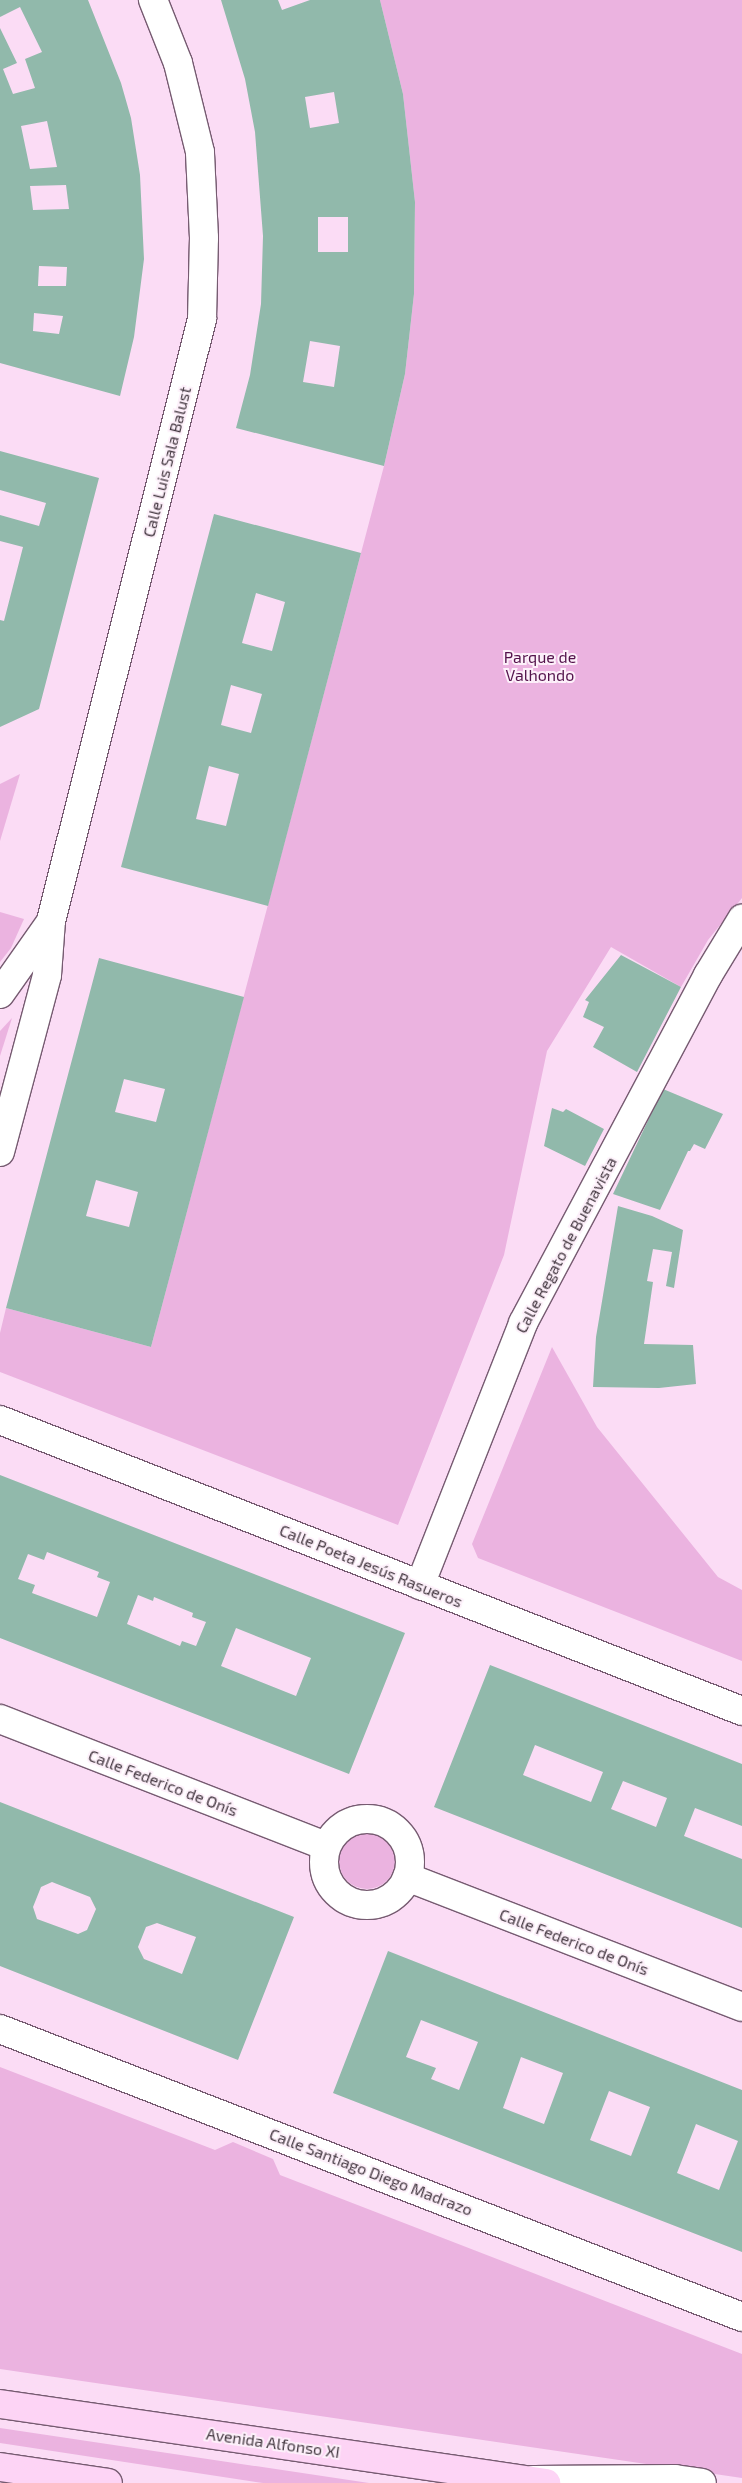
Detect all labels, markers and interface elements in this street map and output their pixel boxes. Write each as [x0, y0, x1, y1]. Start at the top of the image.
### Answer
street label: Calle Luis Sala Balust [139, 385, 195, 539]
park label: Parque de Valhondo [504, 647, 576, 685]
street label: Calle Regato de Buenavista [511, 1154, 621, 1336]
street label: Calle Poeta Jesús Rasueros [277, 1520, 465, 1612]
street label: Calle Federico de Onís [86, 1746, 240, 1820]
street label: Calle Federico de Onís [497, 1905, 651, 1979]
street label: Calle Santiago Diego Madrazo [267, 2124, 475, 2220]
street label: Avenida Alfonso XI [205, 2424, 341, 2462]

